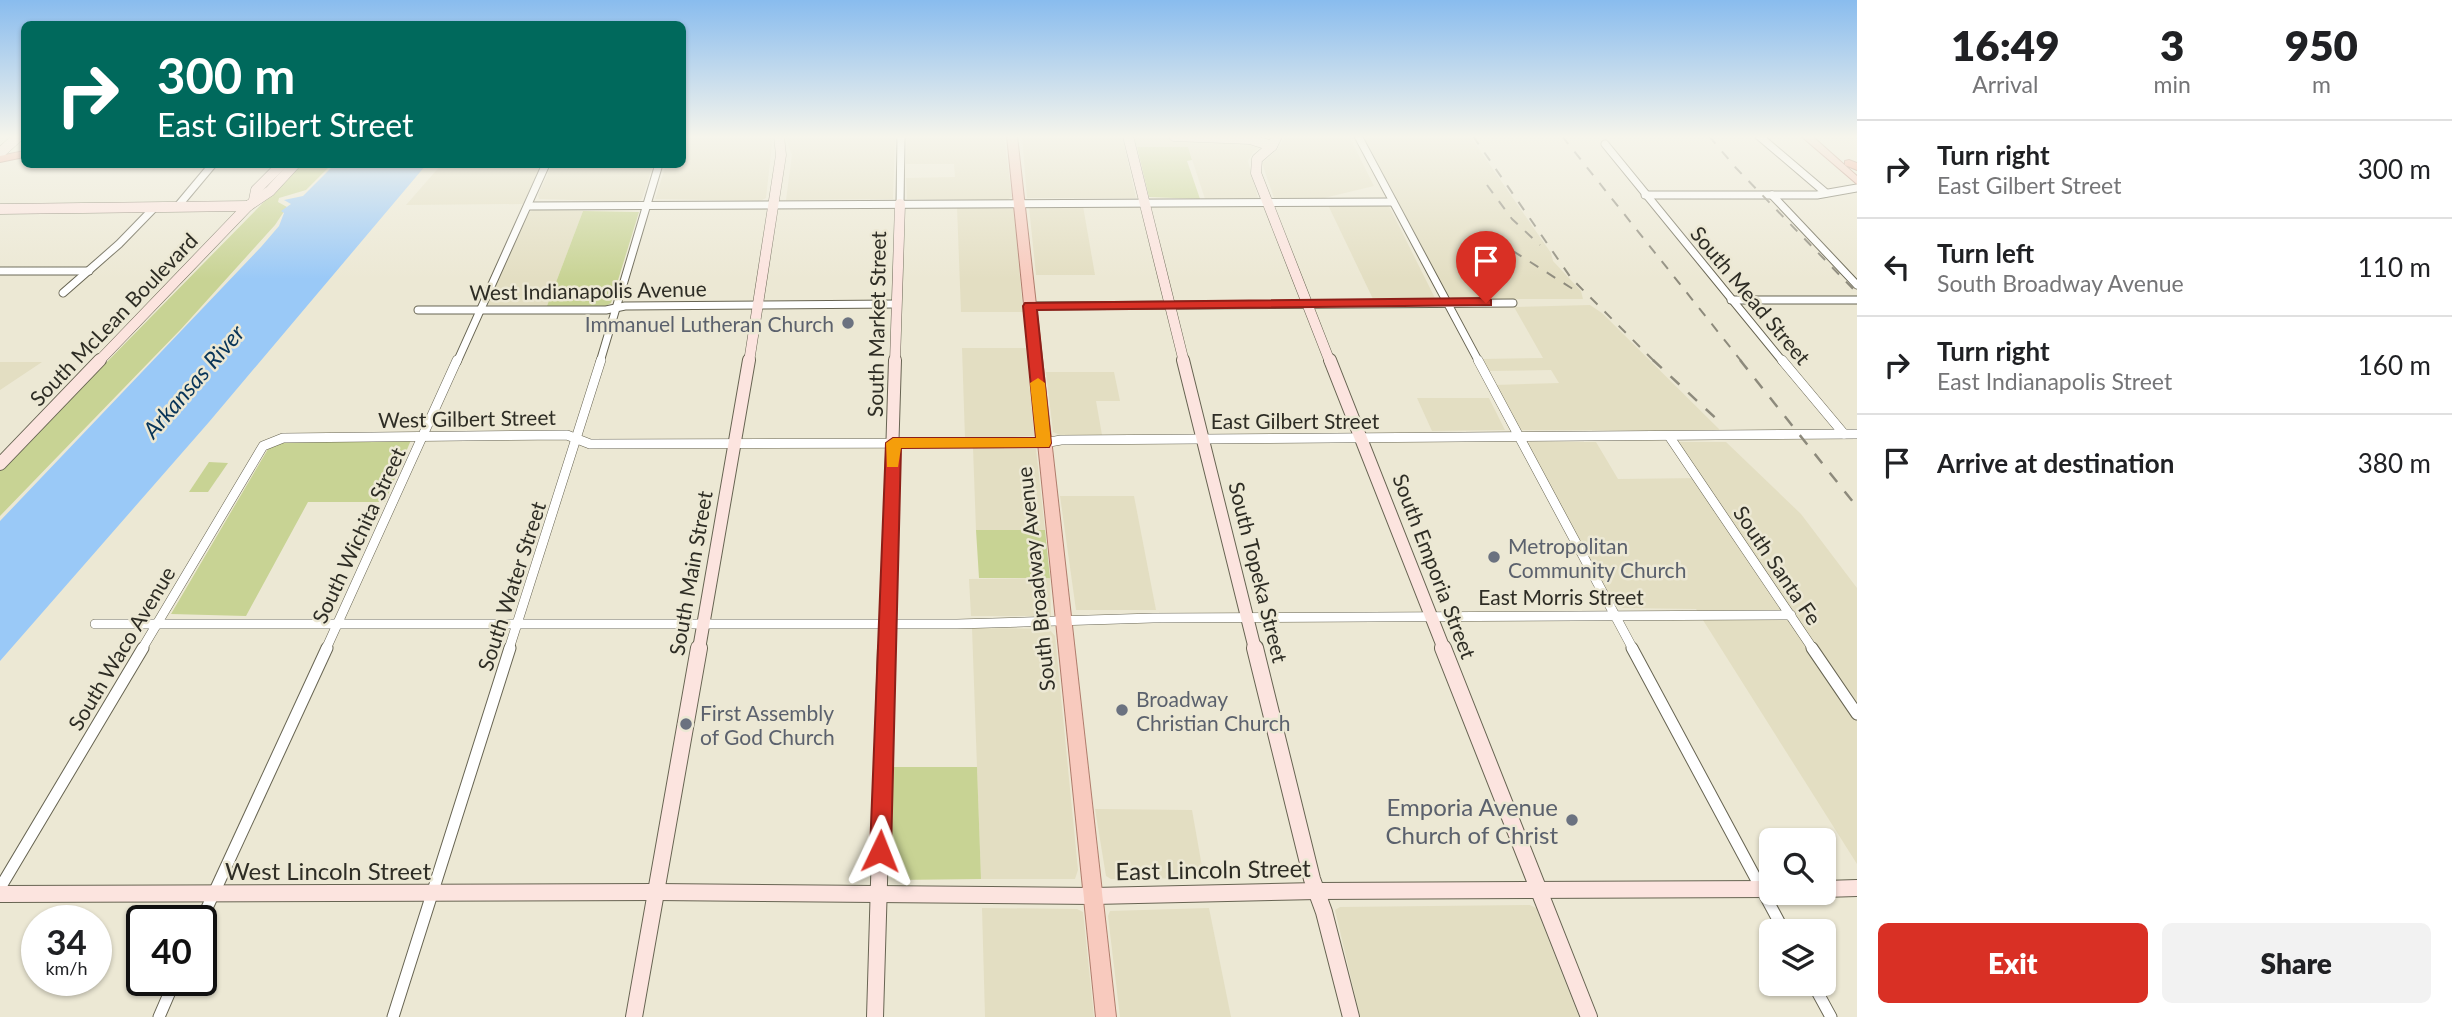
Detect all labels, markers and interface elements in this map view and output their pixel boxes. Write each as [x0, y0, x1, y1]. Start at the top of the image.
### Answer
text: 16:49 [1951, 20, 2060, 70]
text: 3 [2160, 20, 2184, 70]
text: 950 [2285, 20, 2358, 70]
text: 300 m [157, 46, 295, 104]
icon: right [42, 49, 133, 140]
text: Arrival [1972, 70, 2038, 98]
text: min [2154, 70, 2191, 98]
text: m [2312, 70, 2331, 98]
text: East Gilbert Street [157, 105, 414, 144]
text: Turn right [1937, 139, 2050, 171]
icon: right [1878, 150, 1916, 188]
text: 300 m [2358, 153, 2431, 185]
text: East Gilbert Street [1937, 171, 2121, 199]
street label: South Mead Street [1686, 221, 1816, 370]
street label: South McLean Boulevard [24, 228, 202, 410]
street label: South Market Street [862, 230, 890, 417]
pin [1456, 231, 1516, 303]
text: Turn left [1937, 237, 2034, 269]
icon: arrive [1467, 242, 1505, 280]
icon: left [1878, 248, 1916, 286]
text: 110 m [2358, 251, 2431, 283]
text: South Broadway Avenue [1937, 269, 2184, 297]
street label: West Indianapolis Avenue [469, 275, 707, 305]
place label: Immanuel Lutheran Church [585, 311, 834, 336]
marker: Immanuel Lutheran Church [840, 315, 856, 331]
water label: Arkansas River [136, 318, 250, 444]
text: Turn right [1937, 335, 2050, 367]
icon: right [1878, 346, 1916, 384]
text: 160 m [2358, 349, 2431, 381]
text: East Indianapolis Street [1937, 367, 2172, 395]
street label: West Gilbert Street [378, 404, 556, 432]
street label: East Gilbert Street [1211, 408, 1380, 433]
street label: South Wichita Street [306, 443, 410, 627]
icon: arrive [1878, 444, 1916, 482]
text: Arrive at destination [1937, 447, 2174, 479]
text: 380 m [2358, 447, 2431, 479]
street label: South Broadway Avenue [1011, 466, 1059, 692]
street label: South Emporia Street [1388, 470, 1482, 662]
street label: South Topeka Street [1224, 479, 1294, 665]
street label: South Main Street [663, 488, 717, 657]
street label: South Water Street [472, 498, 550, 674]
street label: South Santa Fe [1729, 501, 1827, 629]
place label: Metropolitan Community Church [1508, 533, 1686, 582]
marker: Metropolitan Community Church [1486, 549, 1502, 565]
street label: South Waco Avenue [62, 562, 180, 734]
street label: East Morris Street [1478, 584, 1644, 609]
place label: Broadway Christian Church [1136, 686, 1290, 735]
place label: First Assembly of God Church [700, 700, 835, 749]
marker: Broadway Christian Church [1114, 702, 1130, 718]
marker: First Assembly of God Church [678, 716, 694, 732]
place label: Emporia Avenue Church of Christ [1386, 792, 1558, 849]
marker: Emporia Avenue Church of Christ [1564, 812, 1580, 828]
position arrow [843, 814, 917, 888]
map controls [1759, 828, 1836, 996]
button: search [1759, 828, 1836, 905]
street label: East Lincoln Street [1115, 853, 1311, 885]
street label: West Lincoln Street [225, 856, 431, 885]
speed limit sign: 40 [126, 905, 217, 996]
button: layers [1759, 919, 1836, 996]
text: 34 [46, 920, 87, 962]
button: Exit [1878, 923, 2148, 1003]
button: Share [2162, 923, 2431, 1003]
text: km/h [45, 957, 88, 979]

